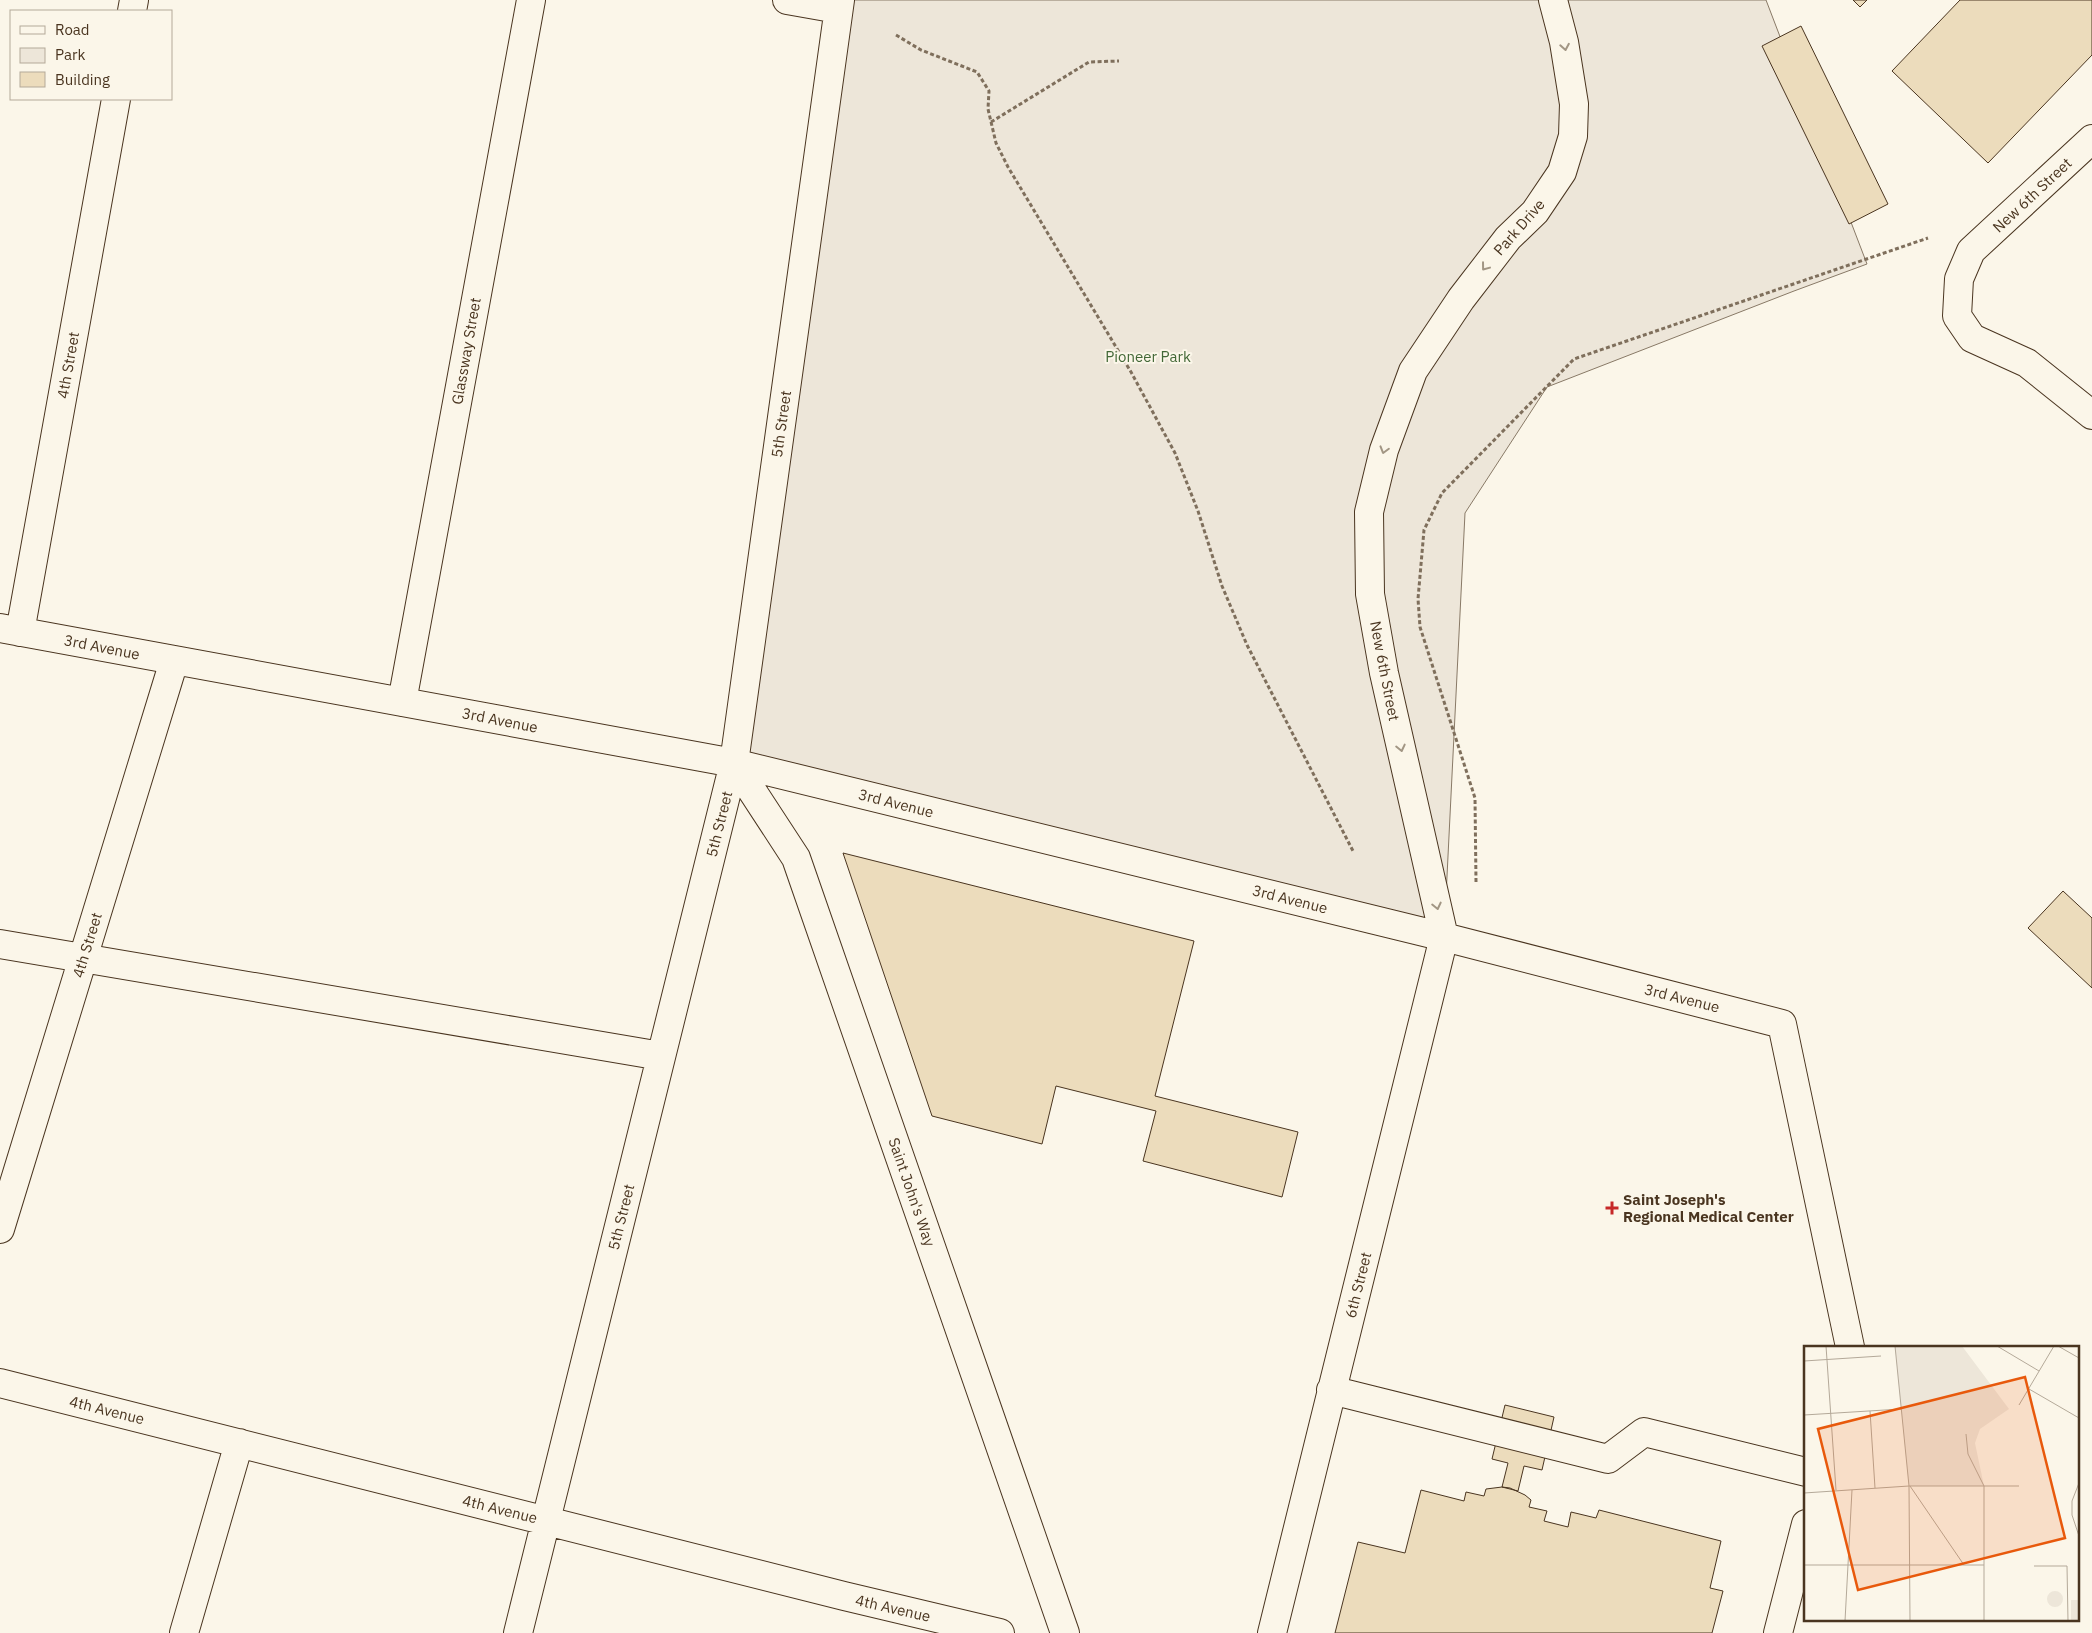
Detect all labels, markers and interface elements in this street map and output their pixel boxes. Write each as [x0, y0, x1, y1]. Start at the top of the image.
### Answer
legend [10, 10, 172, 100]
text: Road [55, 20, 90, 39]
one-way arrow [1559, 43, 1569, 52]
text: Park [55, 45, 85, 64]
text: Building [55, 70, 110, 89]
street label: New 6th Street [1988, 154, 2076, 236]
street label: Park Drive [1489, 195, 1549, 259]
one-way arrow [1483, 261, 1491, 270]
street label: Glassway Street [447, 296, 485, 406]
street label: 4th Street [53, 330, 83, 400]
park label: Pioneer Park [1105, 347, 1191, 366]
street label: 5th Street [767, 389, 795, 459]
one-way arrow [1380, 446, 1390, 454]
street label: New 6th Street [1366, 619, 1404, 723]
street label: 3rd Avenue [63, 630, 141, 664]
street label: 3rd Avenue [461, 703, 539, 737]
one-way arrow [1395, 743, 1406, 752]
street label: 3rd Avenue [856, 784, 936, 822]
street label: 5th Street [702, 789, 736, 859]
street label: 3rd Avenue [1250, 880, 1330, 918]
one-way arrow [1431, 902, 1442, 911]
street label: 4th Street [68, 910, 106, 980]
street label: 3rd Avenue [1642, 979, 1722, 1017]
street label: Saint John's Way [884, 1135, 940, 1249]
street label: 5th Street [604, 1182, 638, 1252]
place label: Saint Joseph's Regional Medical Center [1623, 1190, 1794, 1226]
marker: Saint Joseph's Regional Medical Center [1605, 1201, 1619, 1215]
street label: 6th Street [1341, 1250, 1375, 1320]
inset map [1804, 1346, 2080, 1620]
street label: 4th Avenue [68, 1392, 146, 1428]
street label: 4th Avenue [461, 1491, 539, 1527]
street label: 4th Avenue [854, 1590, 932, 1626]

